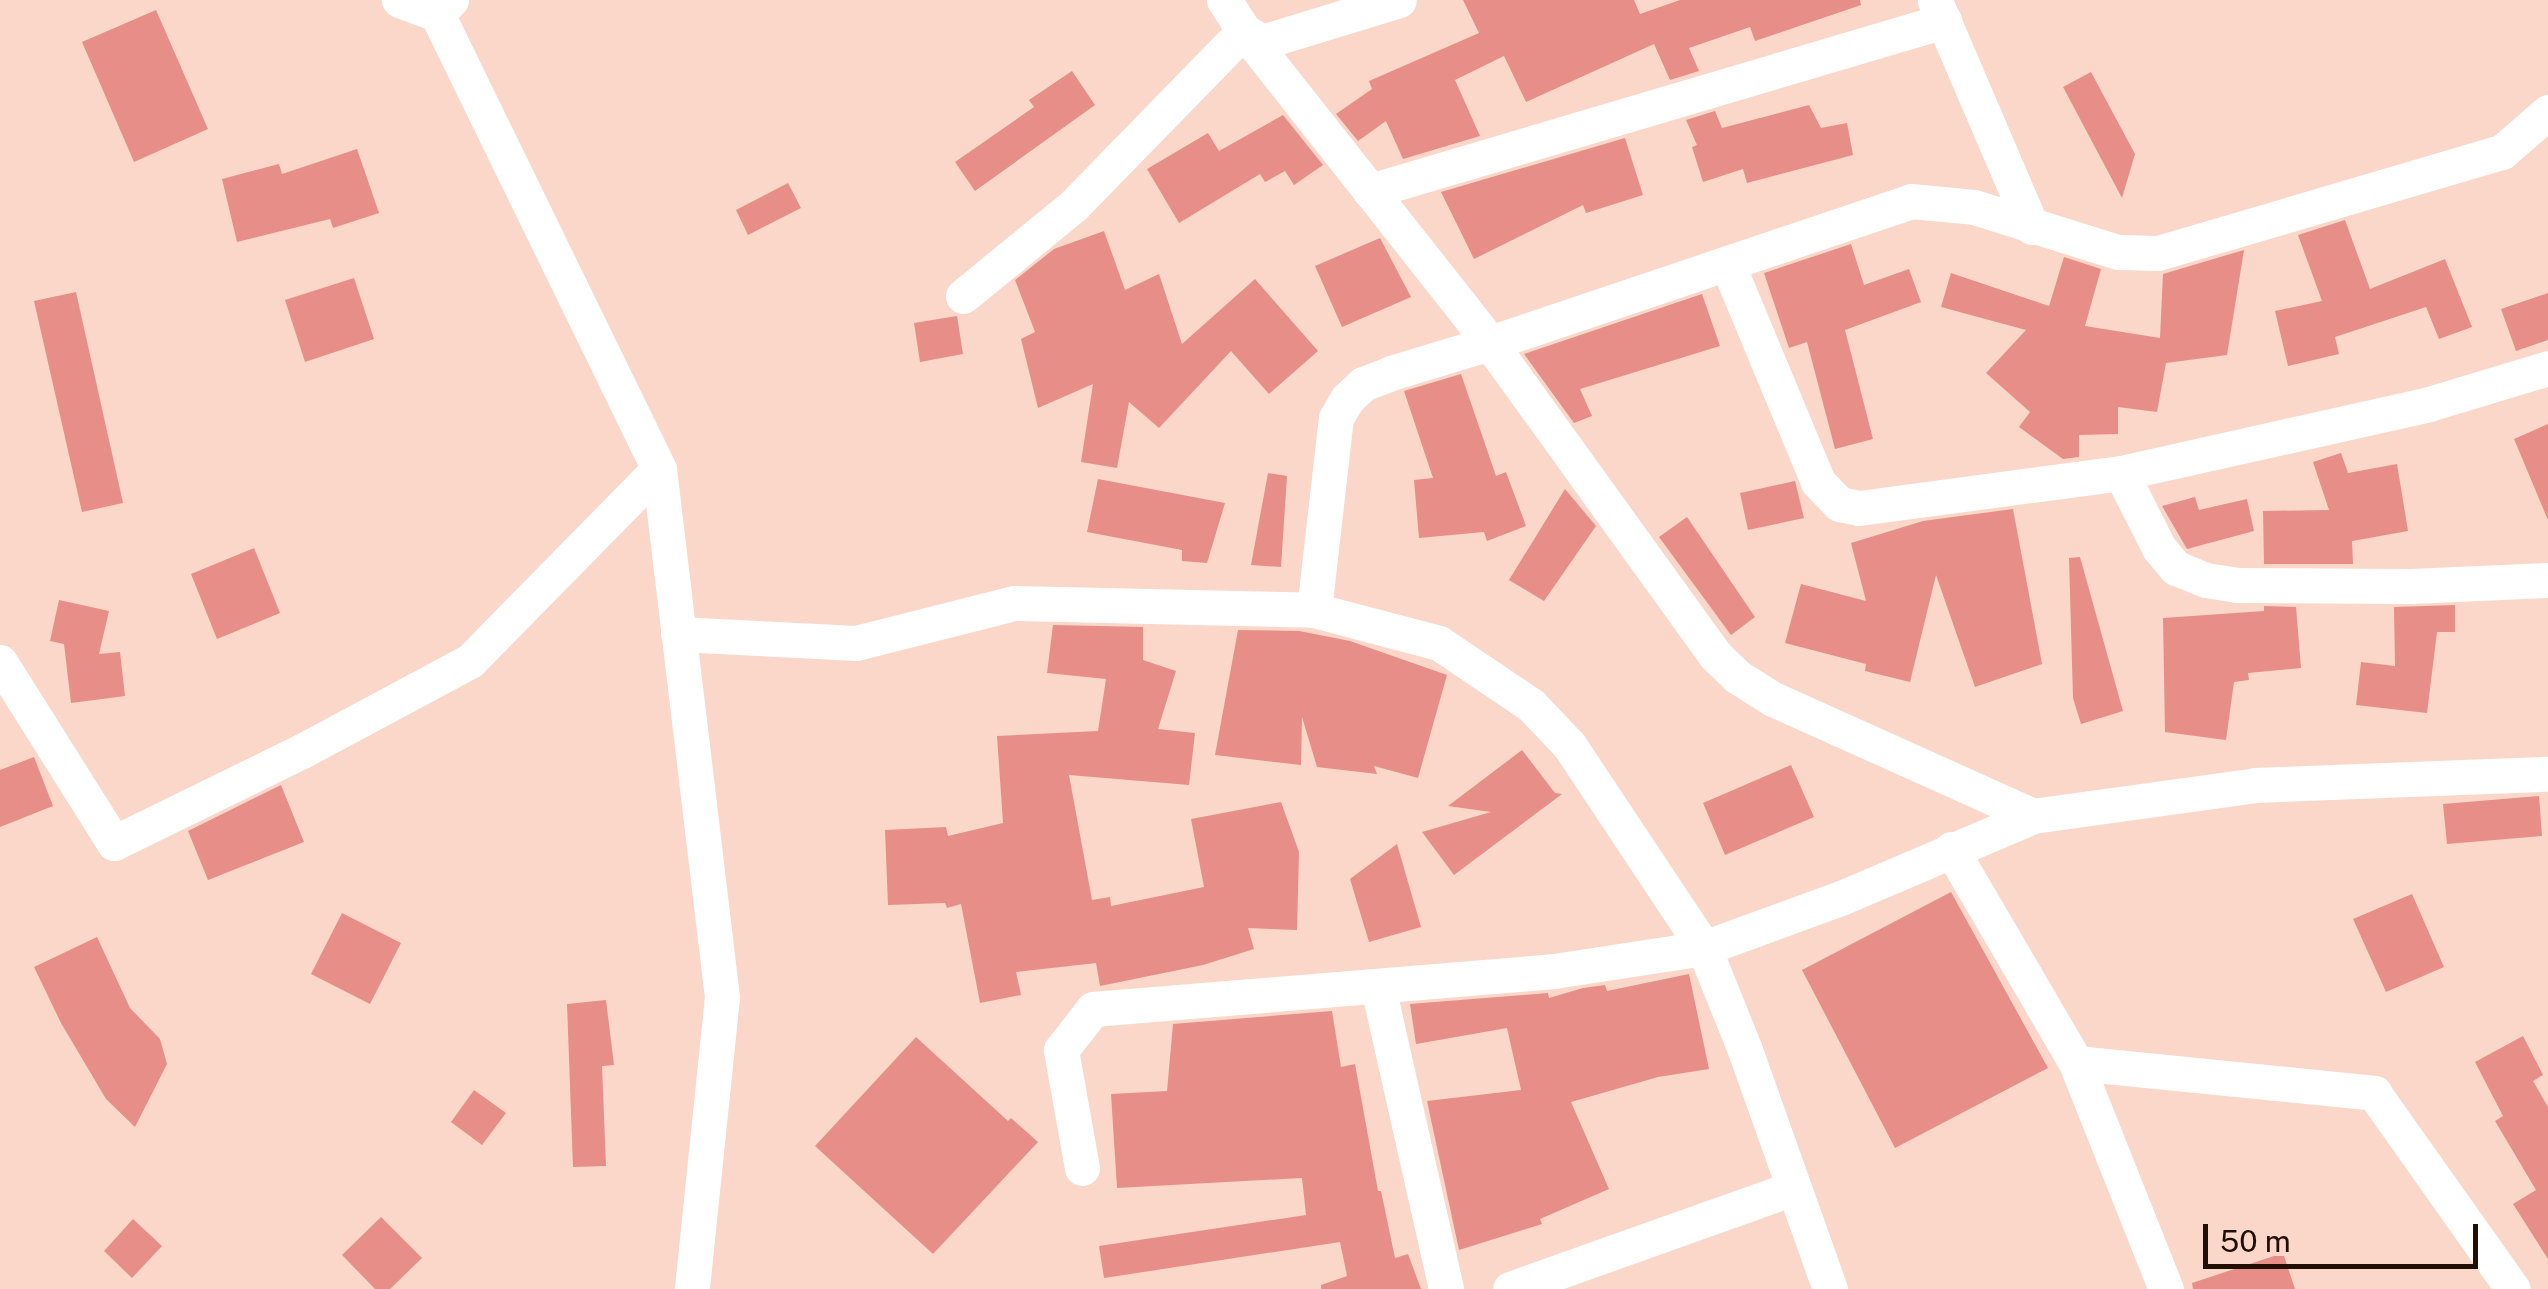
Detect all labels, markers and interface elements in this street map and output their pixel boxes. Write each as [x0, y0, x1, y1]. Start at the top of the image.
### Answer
scale bar [2208, 1204, 2483, 1266]
text: 50 m [2220, 1223, 2291, 1259]

